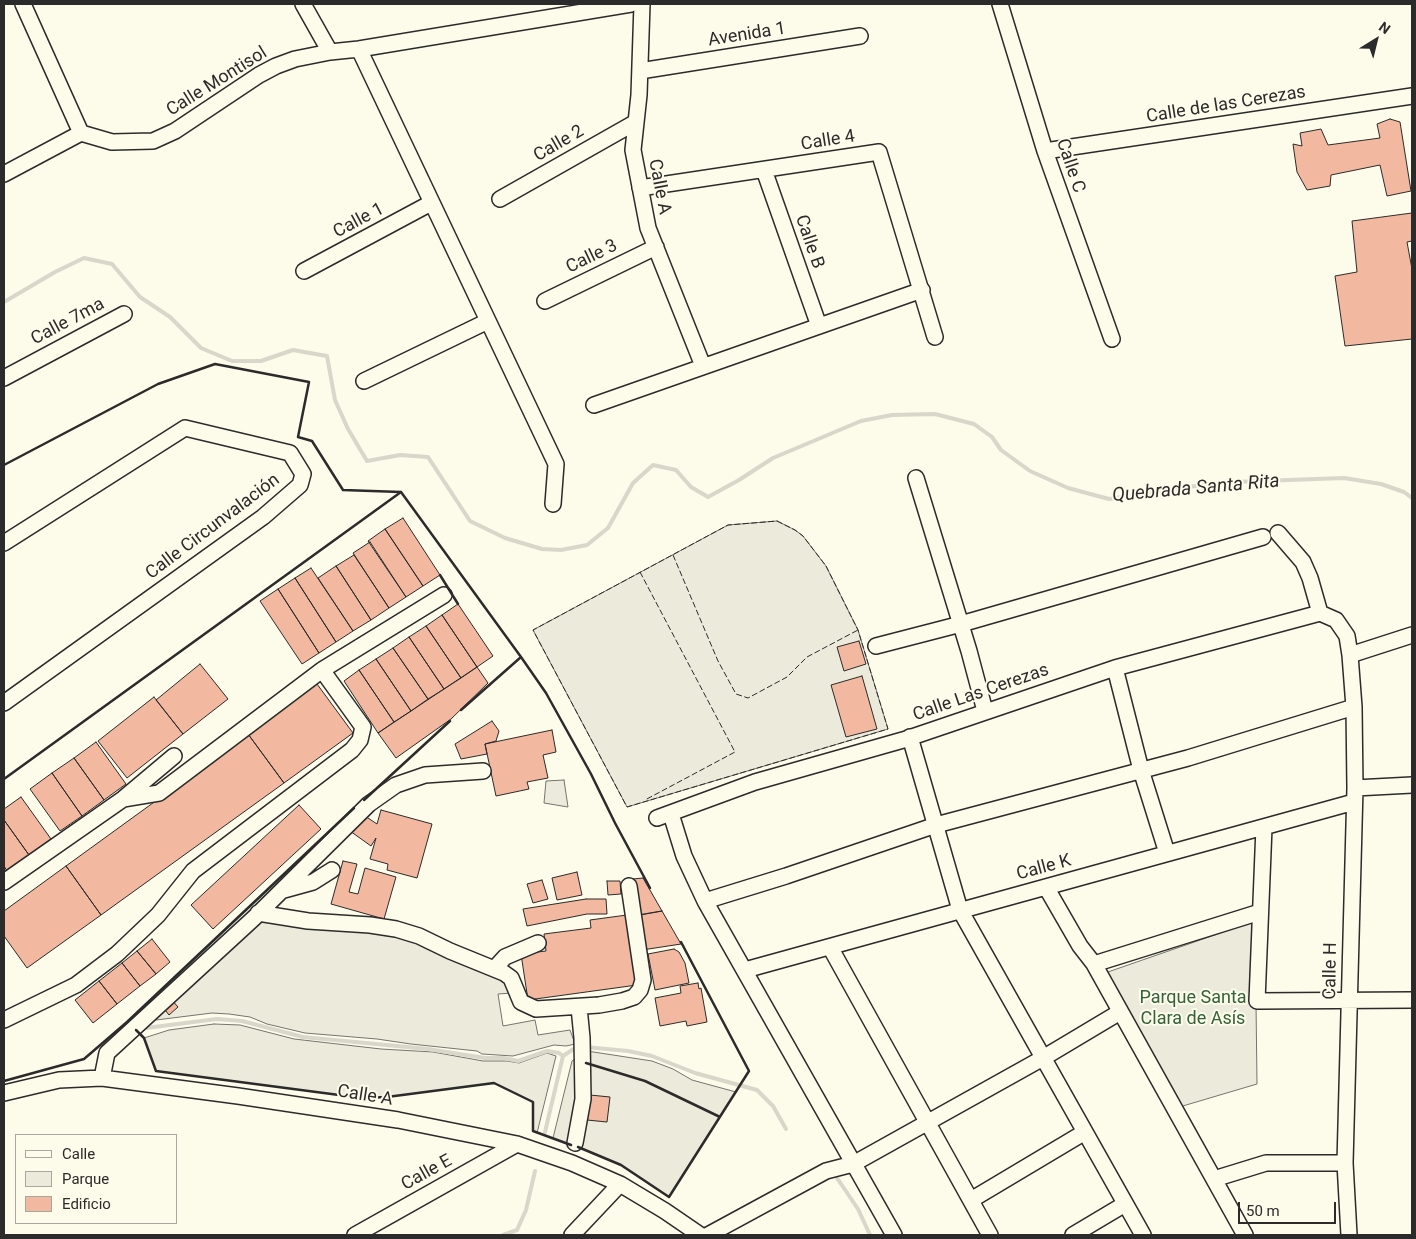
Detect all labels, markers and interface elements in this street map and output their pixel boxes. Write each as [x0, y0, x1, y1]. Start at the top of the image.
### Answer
north arrow [1351, 15, 1401, 65]
street label: Avenida 1 [707, 18, 787, 52]
text: N [1376, 18, 1394, 37]
street label: Calle Montisol [163, 43, 271, 121]
street label: Calle de las Cerezas [1145, 82, 1307, 128]
street label: Calle 2 [530, 121, 588, 167]
street label: Calle 4 [799, 126, 857, 156]
street label: Calle C [1051, 136, 1089, 196]
street label: Calle A [643, 157, 675, 217]
street label: Calle 1 [330, 199, 388, 243]
street label: Calle B [790, 212, 828, 272]
street label: Calle 3 [563, 235, 621, 279]
street label: Calle 7ma [28, 294, 108, 350]
street label: Calle Circunvalación [142, 470, 284, 584]
water label: Quebrada Santa Rita [1111, 470, 1281, 508]
street label: Calle Las Cerezas [910, 660, 1052, 726]
street label: Calle K [1014, 850, 1074, 886]
street label: Calle H [1320, 942, 1342, 1000]
park label: Parque Santa Clara de Asís [1139, 987, 1247, 1030]
street label: Calle A [336, 1081, 394, 1111]
legend [15, 1134, 178, 1224]
text: Calle [62, 1145, 95, 1163]
street label: Calle E [398, 1150, 456, 1196]
text: Parque [62, 1170, 109, 1188]
scale bar [1241, 1192, 1338, 1224]
text: Edificio [62, 1195, 111, 1213]
text: 50 m [1246, 1202, 1280, 1220]

